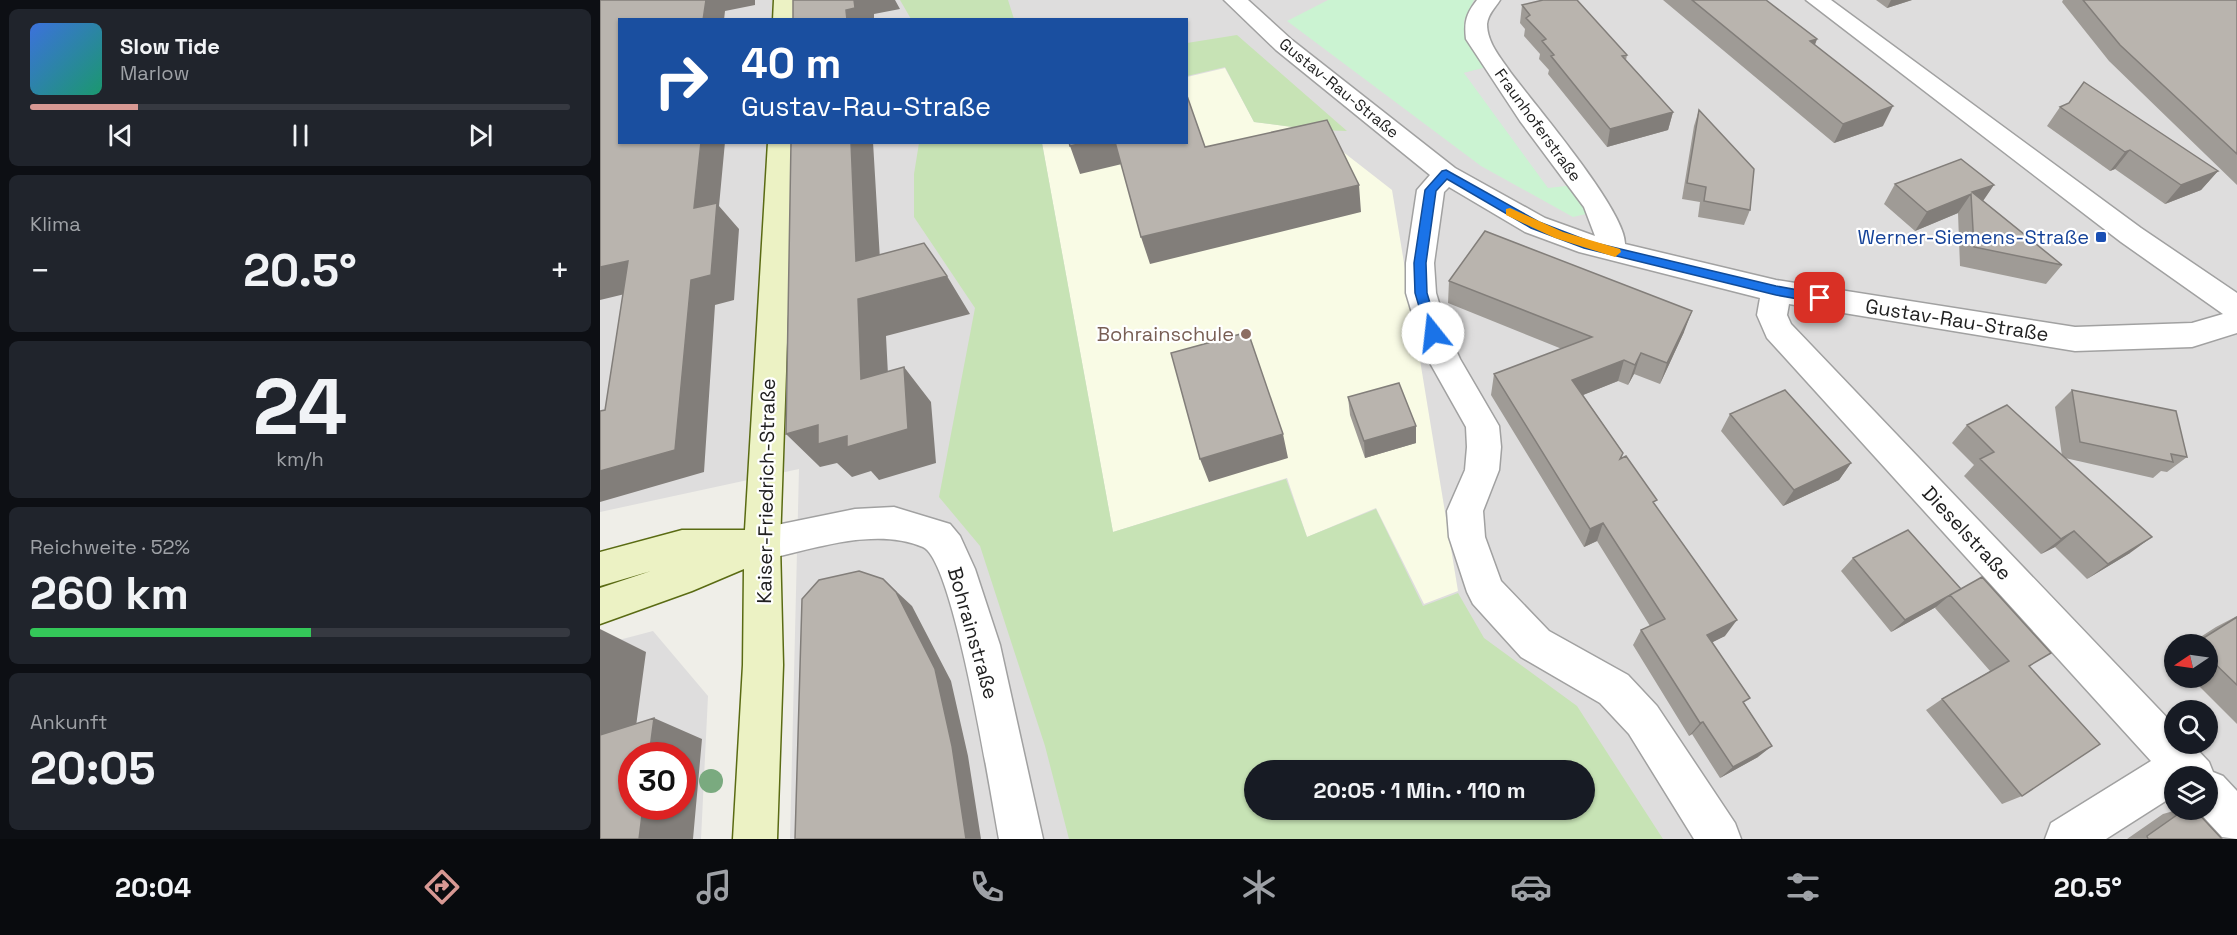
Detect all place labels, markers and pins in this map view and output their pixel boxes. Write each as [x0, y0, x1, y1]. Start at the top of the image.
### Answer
place label: Werner-Siemens-Straße [1858, 224, 2089, 250]
marker: Werner-Siemens-Straße [2094, 230, 2108, 244]
pin [1794, 272, 1845, 323]
place label: Bohrainschule [1097, 321, 1234, 347]
marker: Bohrainschule [1239, 327, 1253, 341]

